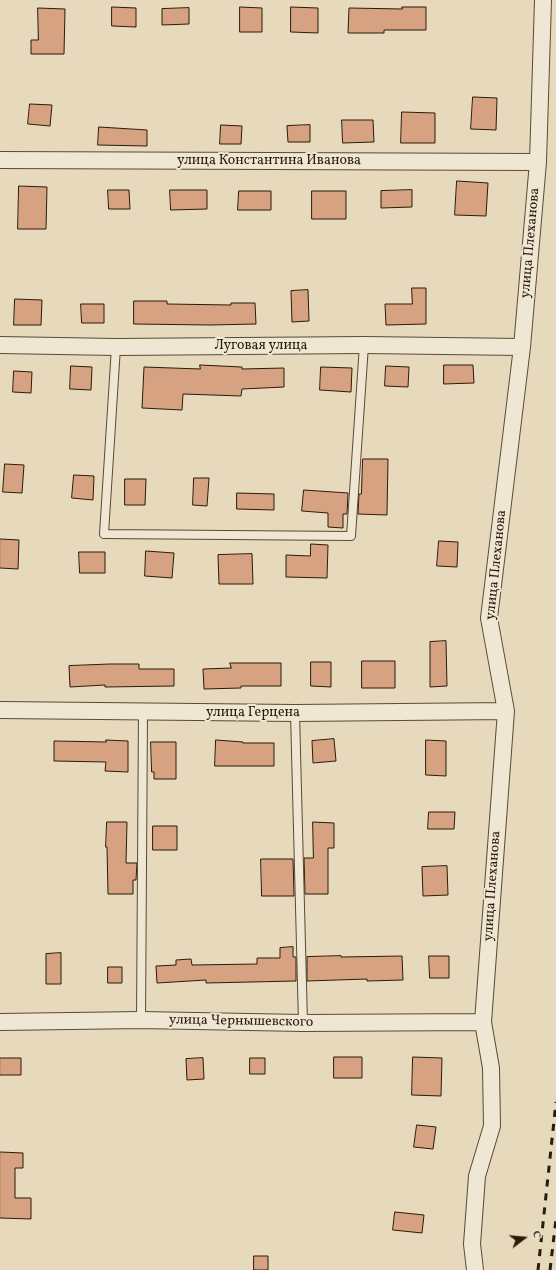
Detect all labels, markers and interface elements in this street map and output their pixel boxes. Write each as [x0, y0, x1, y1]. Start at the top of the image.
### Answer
street label: улица Константина Иванова [177, 153, 361, 169]
street label: улица Плеханова [518, 187, 544, 299]
street label: Луговая улица [214, 338, 308, 354]
street label: улица Плеханова [483, 509, 511, 621]
street label: улица Герцена [206, 705, 300, 721]
street label: улица Плеханова [481, 830, 505, 942]
street label: улица Чернышевского [169, 1012, 313, 1032]
north arrow [504, 1218, 544, 1258]
text: С [528, 1229, 544, 1240]

